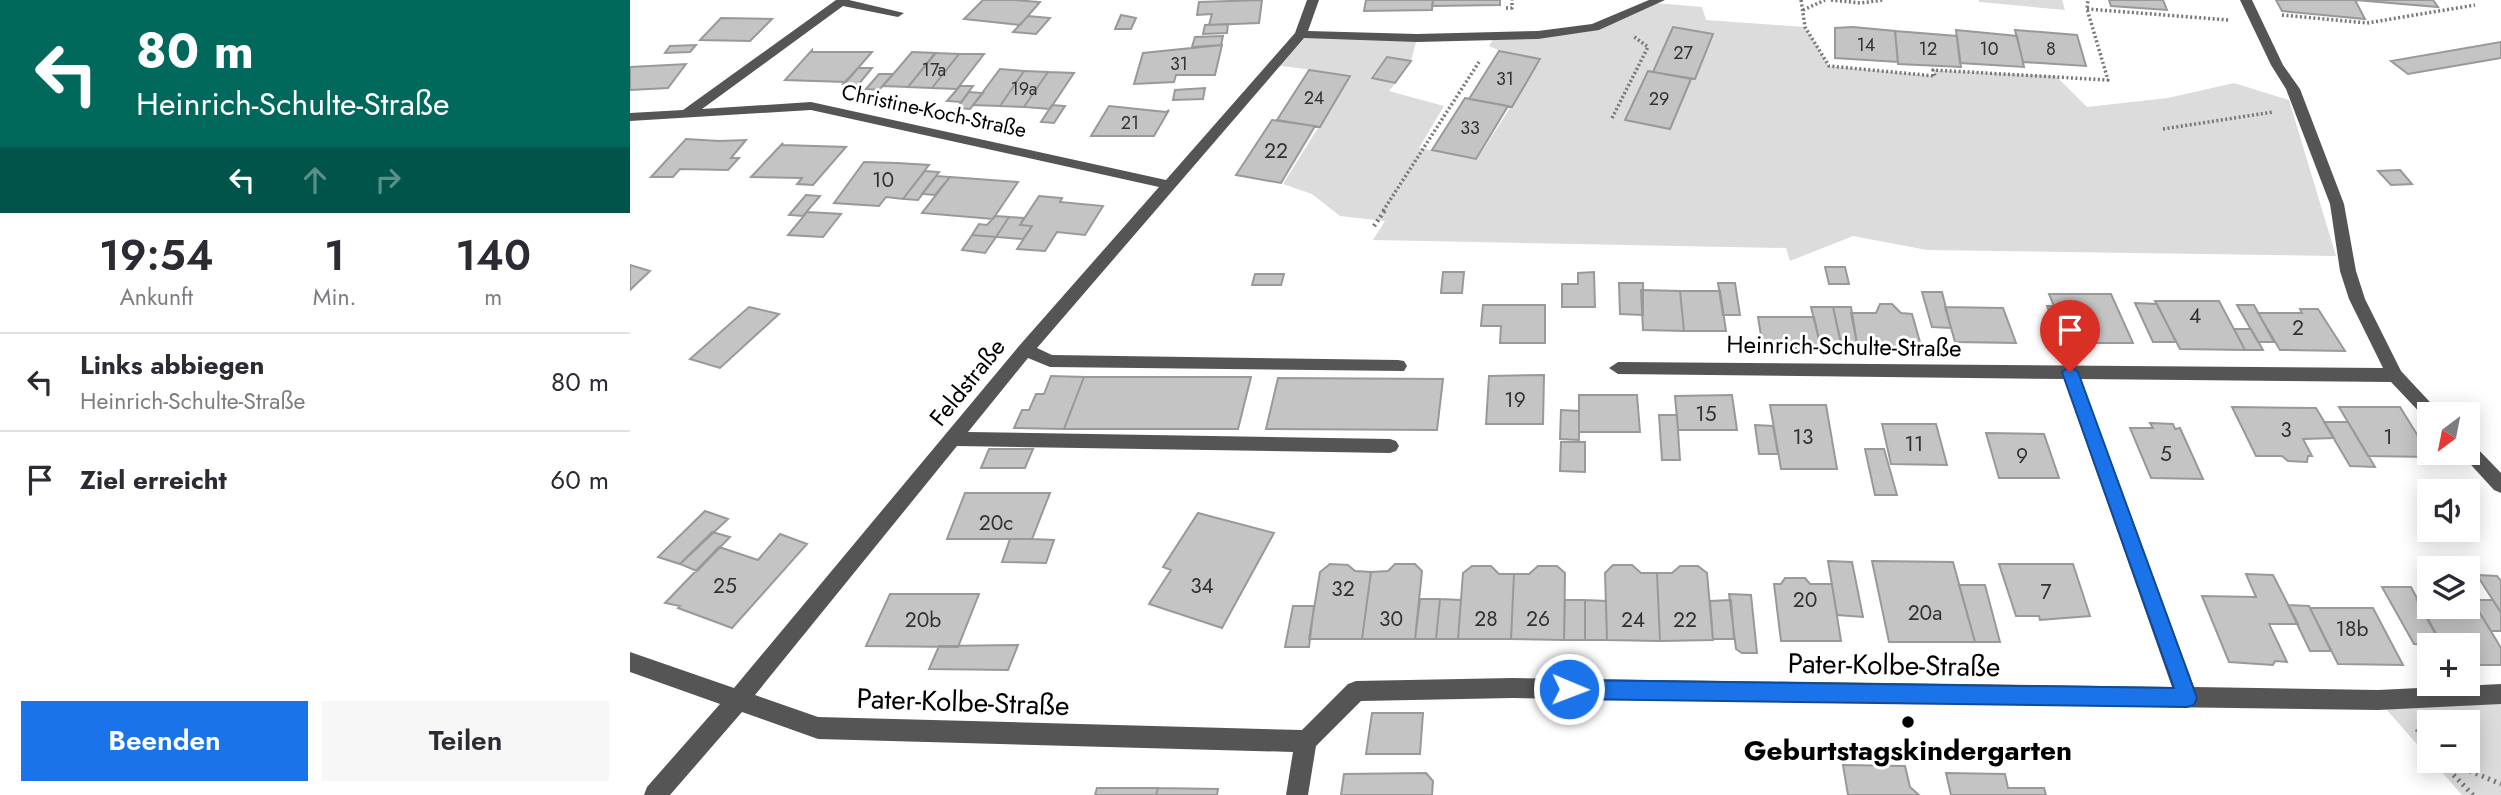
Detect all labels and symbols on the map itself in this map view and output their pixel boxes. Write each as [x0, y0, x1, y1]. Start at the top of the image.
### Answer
house number: 14 [1857, 32, 1875, 58]
house number: 12 [1919, 36, 1937, 62]
house number: 10 [1980, 36, 1999, 62]
house number: 8 [2046, 36, 2056, 62]
house number: 27 [1673, 40, 1693, 66]
house number: 31 [1170, 51, 1188, 77]
house number: 17a [922, 57, 946, 83]
house number: 31 [1496, 66, 1514, 92]
house number: 19a [1011, 76, 1037, 102]
street label: Christine-Koch-Straße [839, 77, 1029, 145]
house number: 24 [1304, 85, 1324, 111]
house number: 29 [1649, 86, 1669, 112]
house number: 21 [1121, 110, 1139, 136]
house number: 33 [1460, 115, 1480, 141]
house number: 22 [1264, 136, 1288, 166]
house number: 10 [872, 165, 894, 195]
pin [2040, 300, 2100, 372]
house number: 4 [2189, 301, 2201, 331]
house number: 2 [2292, 313, 2304, 343]
street label: Heinrich-Schulte-Straße [1726, 326, 1962, 366]
street label: Feldstraße [921, 331, 1013, 433]
house number: 19 [1504, 385, 1526, 415]
house number: 15 [1695, 399, 1717, 429]
north arrow [2417, 402, 2480, 466]
house number: 3 [2280, 415, 2292, 445]
house number: 13 [1793, 422, 1813, 452]
house number: 1 [2383, 422, 2393, 452]
house number: 11 [1905, 429, 1923, 459]
house number: 5 [2160, 439, 2172, 469]
house number: 9 [2016, 441, 2028, 471]
house number: 20c [979, 508, 1013, 538]
house number: 25 [713, 571, 737, 601]
house number: 34 [1190, 571, 1214, 601]
house number: 32 [1331, 574, 1355, 604]
house number: 7 [2040, 577, 2052, 607]
house number: 20 [1793, 585, 1817, 615]
house number: 20a [1908, 598, 1942, 628]
house number: 30 [1379, 604, 1403, 634]
house number: 28 [1474, 604, 1498, 634]
house number: 26 [1526, 604, 1550, 634]
house number: 20b [905, 605, 941, 635]
house number: 24 [1621, 605, 1645, 635]
house number: 22 [1673, 605, 1697, 635]
house number: 18b [2336, 614, 2368, 644]
street label: Pater-Kolbe-Straße [1787, 643, 2001, 687]
position arrow [1532, 652, 1606, 726]
street label: Pater-Kolbe-Straße [856, 678, 1070, 726]
marker: Geburtstagskindergarten [1900, 714, 1916, 730]
place label: Geburtstagskindergarten [1744, 730, 2072, 771]

